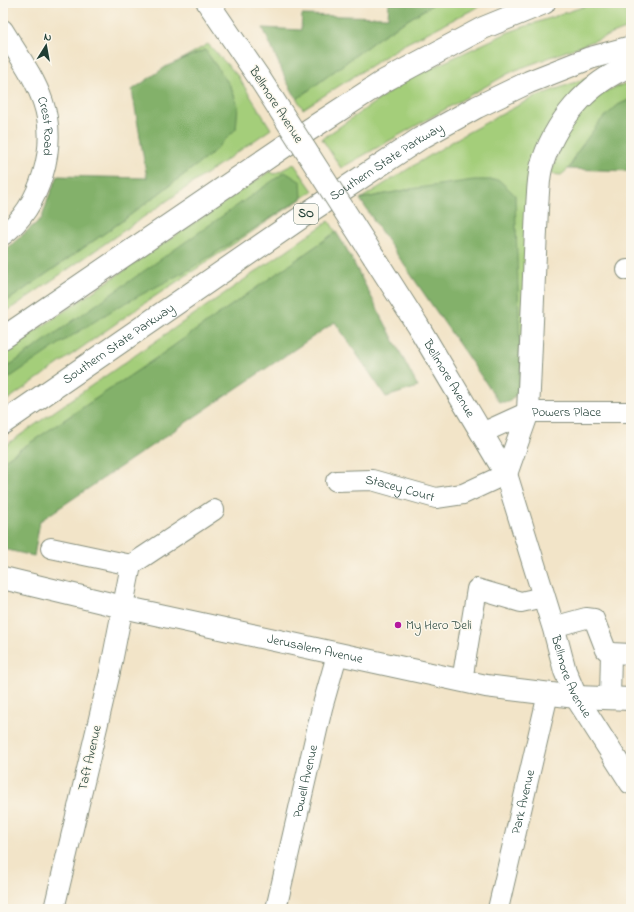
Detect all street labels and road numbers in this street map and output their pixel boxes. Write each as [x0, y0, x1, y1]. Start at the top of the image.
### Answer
street label: Bellmore Avenue [244, 62, 308, 147]
street label: Crest Road [32, 94, 58, 157]
street label: Southern State Parkway [326, 118, 447, 205]
road number: SO [294, 204, 318, 224]
street label: Southern State Parkway [58, 298, 179, 389]
street label: Bellmore Avenue [418, 335, 480, 421]
street label: Powers Place [532, 403, 601, 422]
street label: Stacey Court [365, 470, 438, 507]
street label: Jerusalem Avenue [265, 629, 365, 668]
street label: Bellmore Avenue [546, 632, 596, 722]
street label: Taft Avenue [73, 723, 107, 793]
street label: Powell Avenue [288, 743, 323, 820]
street label: Park Avenue [506, 768, 540, 836]

